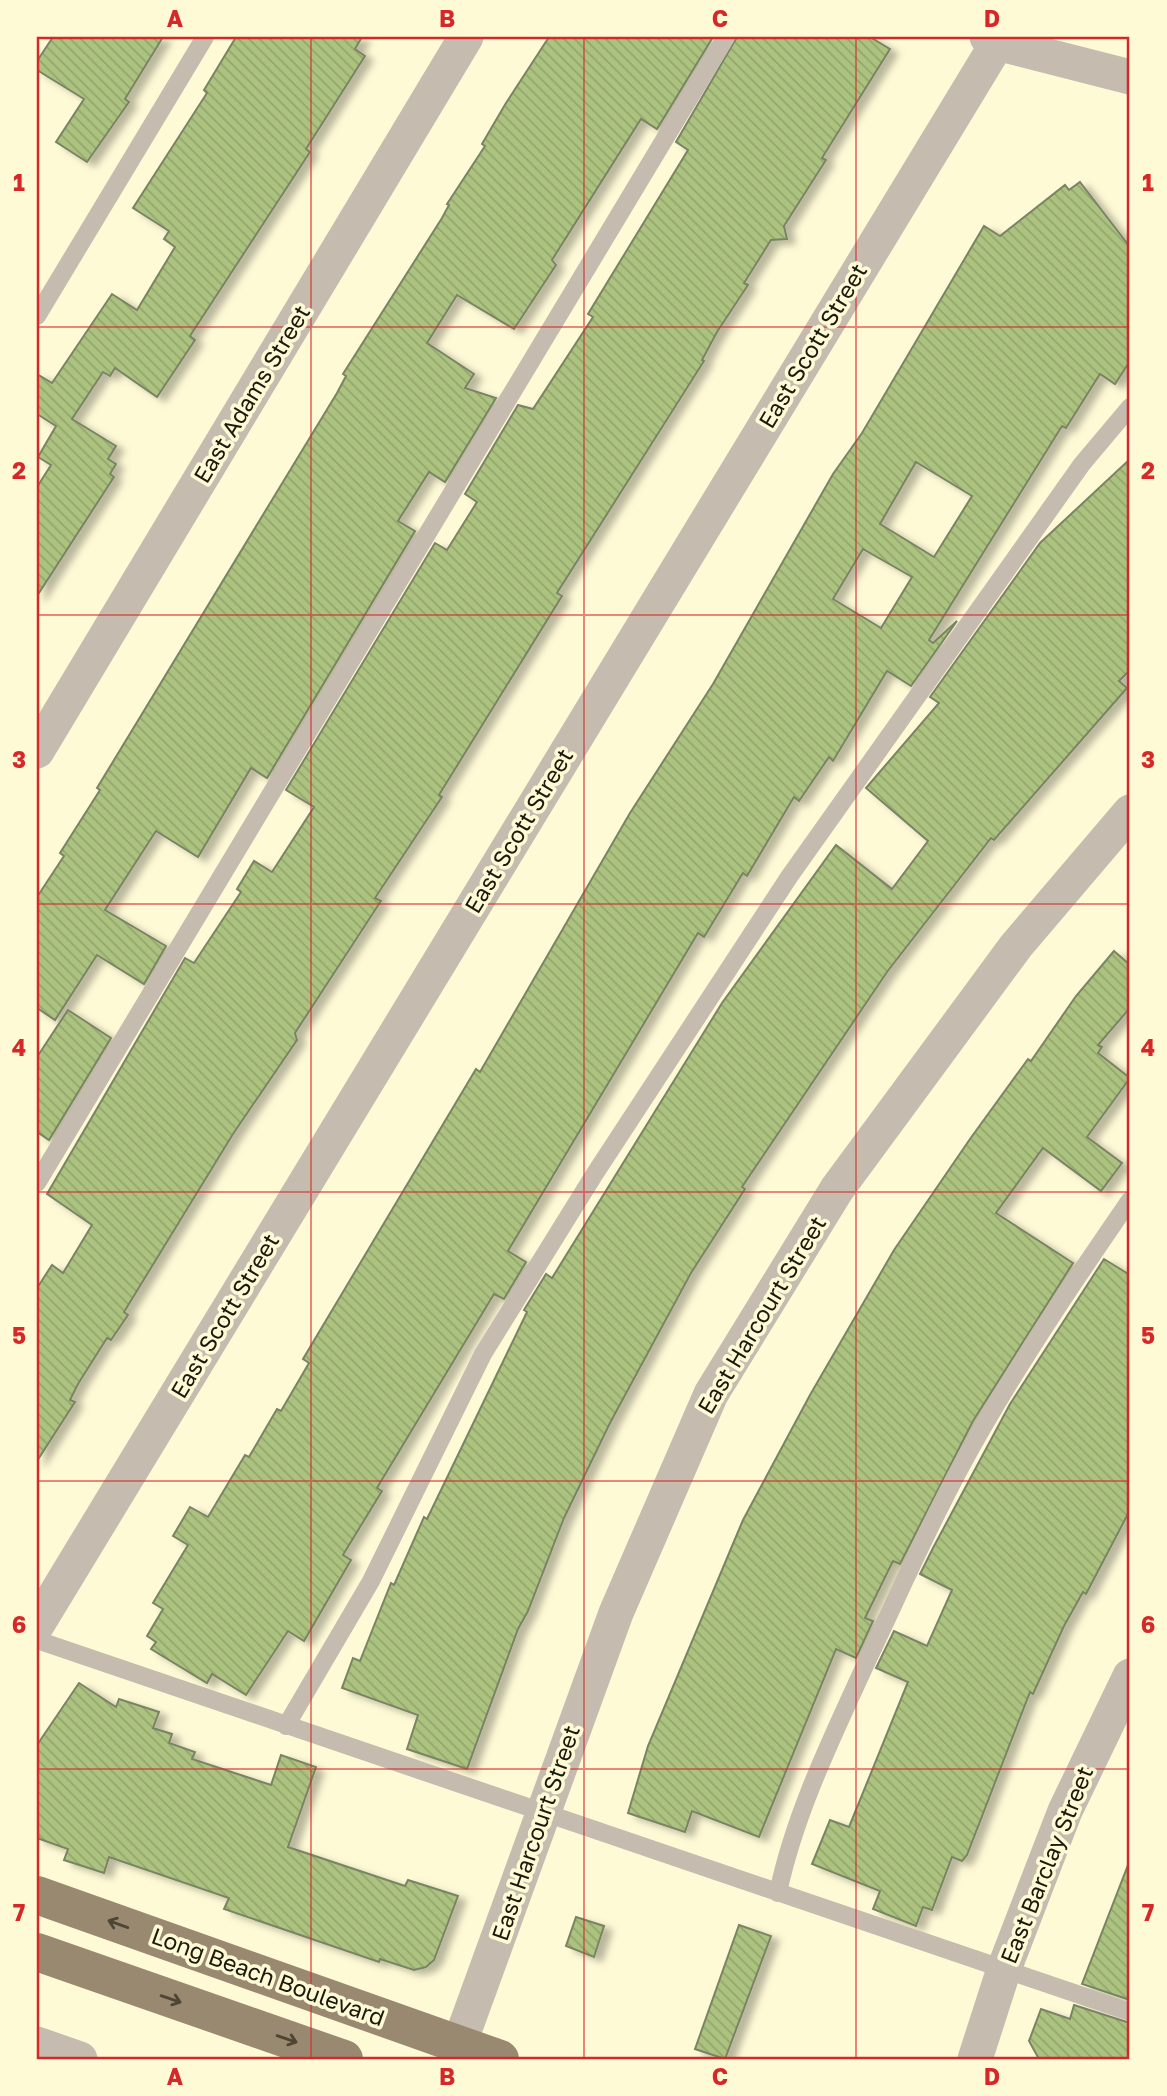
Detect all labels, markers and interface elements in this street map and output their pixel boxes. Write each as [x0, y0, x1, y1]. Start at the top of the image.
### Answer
text: A [167, 4, 184, 32]
text: B [439, 4, 455, 32]
text: C [712, 4, 728, 32]
text: D [984, 4, 1000, 32]
text: 1 [13, 168, 25, 196]
text: 1 [1142, 168, 1154, 196]
street label: East Scott Street [752, 258, 872, 433]
street label: East Adams Street [187, 299, 315, 488]
text: 2 [12, 456, 26, 484]
text: 2 [1141, 456, 1155, 484]
street label: East Scott Street [458, 743, 578, 918]
text: 3 [12, 745, 26, 773]
text: 3 [1141, 745, 1155, 773]
text: 4 [12, 1033, 26, 1061]
text: 4 [1141, 1033, 1155, 1061]
street label: East Harcourt Street [691, 1210, 831, 1419]
street label: East Scott Street [164, 1228, 284, 1403]
text: 5 [12, 1321, 26, 1349]
text: 5 [1141, 1321, 1155, 1349]
text: 6 [12, 1610, 26, 1638]
text: 6 [1141, 1610, 1155, 1638]
street label: East Harcourt Street [485, 1721, 585, 1944]
street label: East Barclay Street [994, 1762, 1098, 1967]
text: 7 [13, 1898, 25, 1926]
text: 7 [1142, 1898, 1154, 1926]
one-way arrow [107, 1916, 129, 1929]
street label: Long Beach Boulevard [148, 1921, 389, 2031]
one-way arrow [159, 1994, 181, 2006]
one-way arrow [276, 2034, 298, 2046]
text: A [167, 2062, 184, 2090]
text: B [439, 2062, 455, 2090]
text: C [712, 2062, 728, 2090]
text: D [984, 2062, 1000, 2090]

